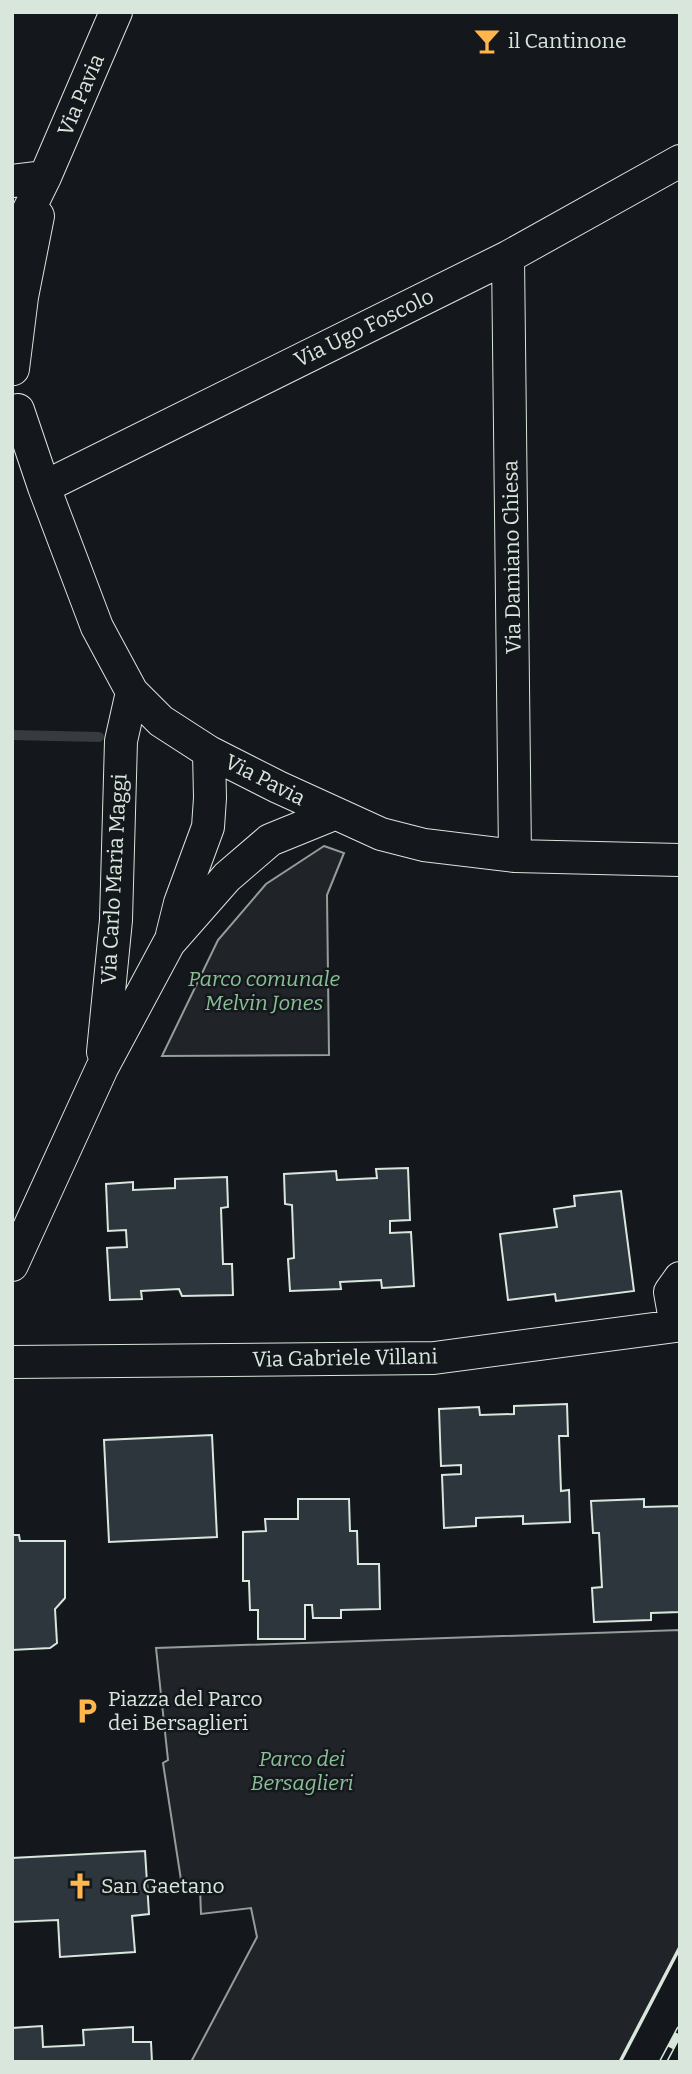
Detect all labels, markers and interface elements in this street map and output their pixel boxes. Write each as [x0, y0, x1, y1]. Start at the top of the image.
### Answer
bar icon: il Cantinone [472, 26, 502, 56]
place label: il Cantinone [508, 28, 626, 54]
street label: Via Pavia [52, 50, 110, 140]
street label: Via Ugo Foscolo [290, 283, 438, 373]
street label: Via Damiano Chiesa [497, 459, 527, 654]
street label: Via Pavia [221, 749, 310, 811]
street label: Via Carlo Maria Maggi [95, 773, 133, 985]
park label: Parco comunale Melvin Jones [188, 966, 341, 1016]
street label: Via Gabriele Villani [252, 1343, 438, 1373]
place label: Piazza del Parco dei Bersaglieri [108, 1686, 263, 1736]
parking icon: Piazza del Parco dei Bersaglieri [72, 1696, 102, 1726]
park label: Parco dei Bersaglieri [251, 1746, 354, 1796]
church icon: San Gaetano [65, 1871, 95, 1901]
place label: San Gaetano [101, 1873, 225, 1899]

